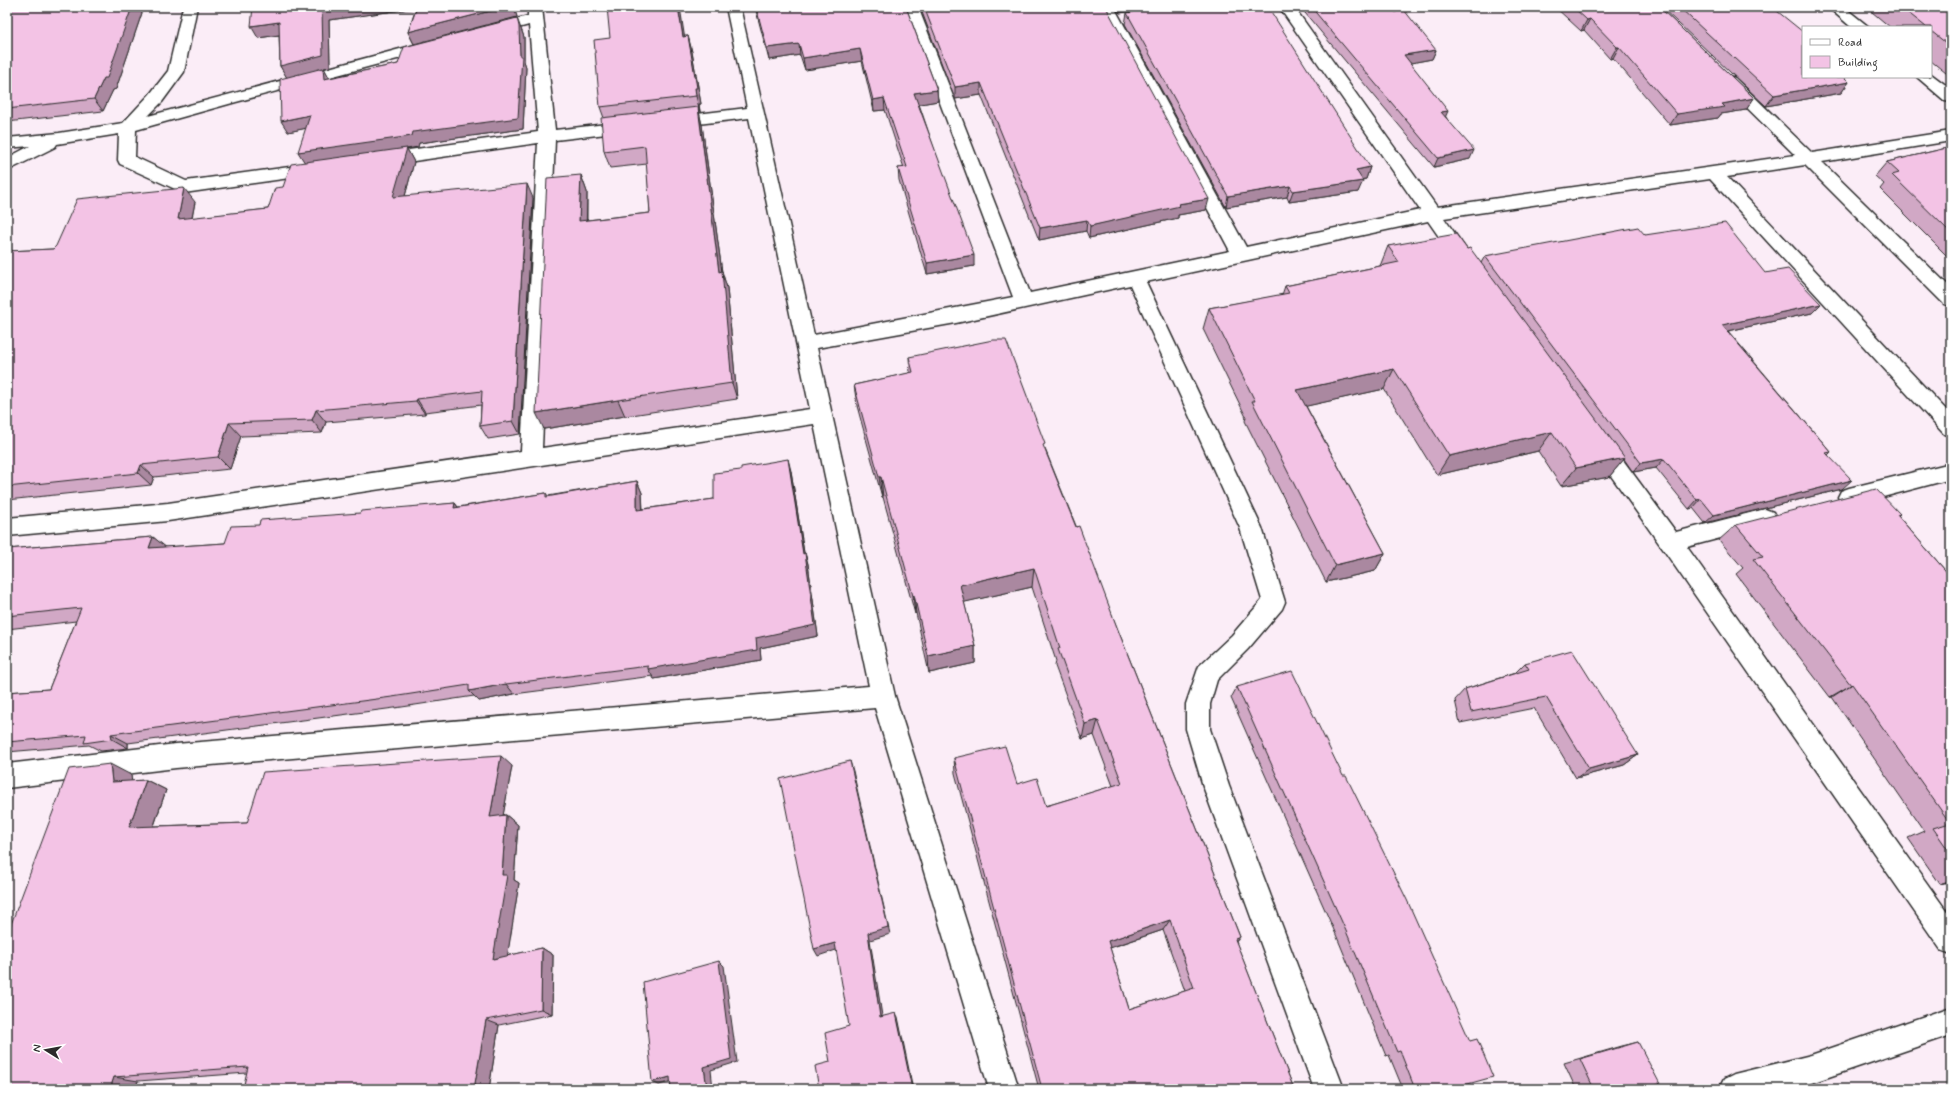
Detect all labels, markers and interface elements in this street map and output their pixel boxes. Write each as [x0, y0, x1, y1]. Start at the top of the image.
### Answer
legend [1802, 26, 1932, 78]
text: Road [1838, 35, 1862, 51]
text: Building [1838, 55, 1878, 72]
north arrow [26, 1030, 66, 1070]
text: N [30, 1043, 45, 1053]

